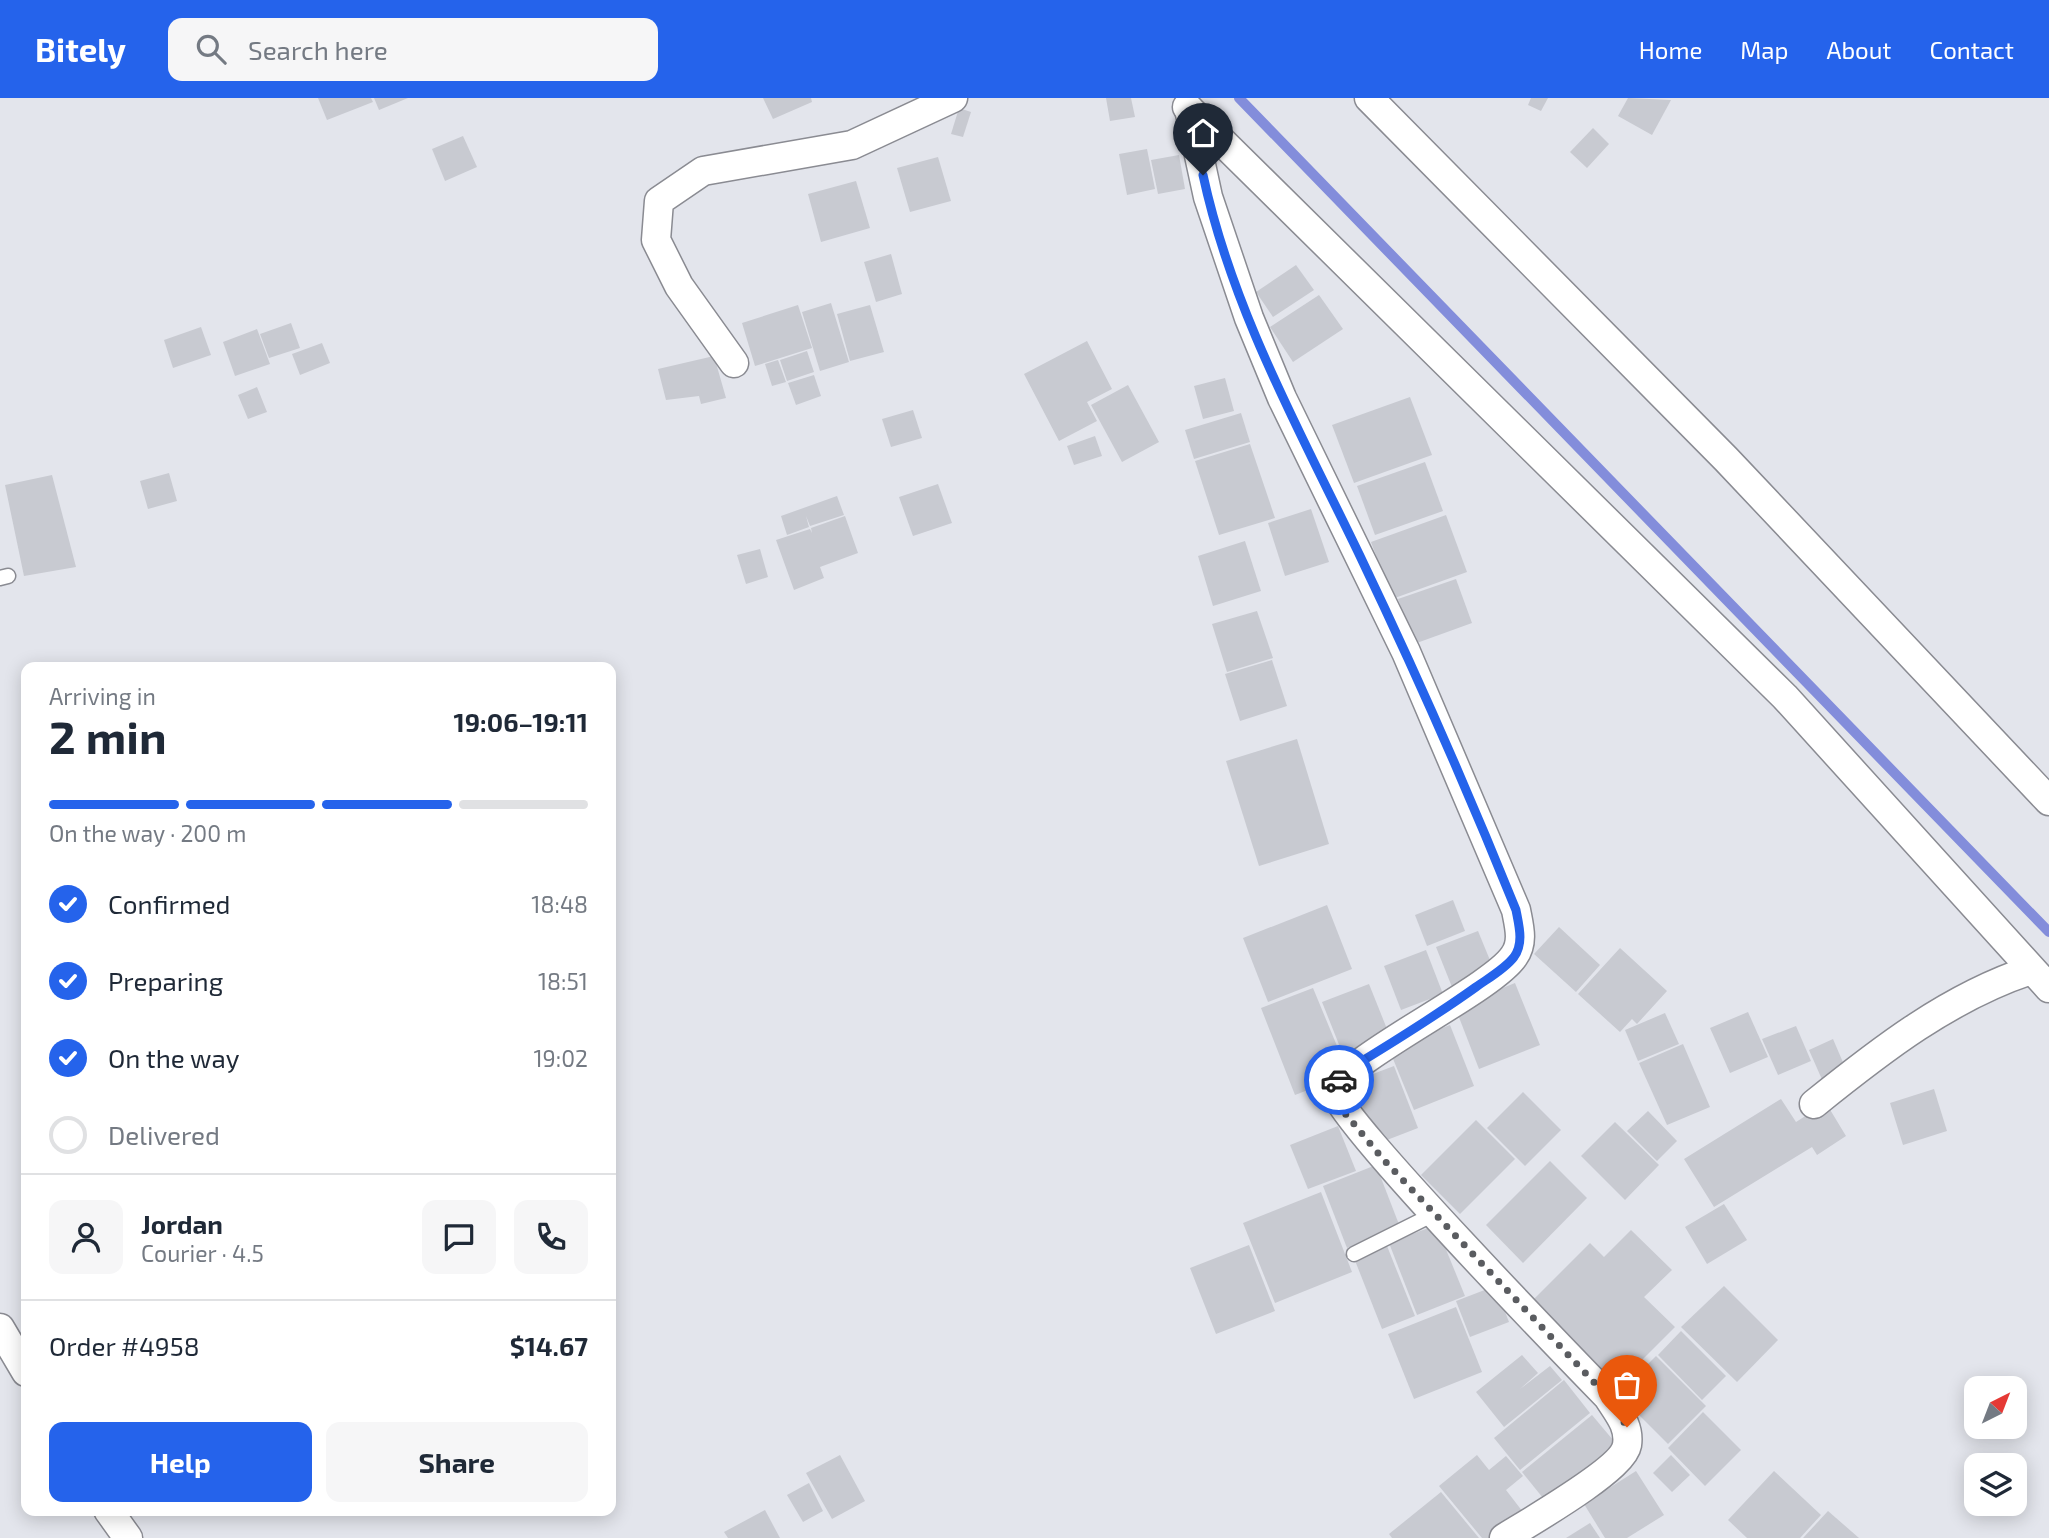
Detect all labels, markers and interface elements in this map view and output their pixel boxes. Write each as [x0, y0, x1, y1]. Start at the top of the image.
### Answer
search box [168, 18, 658, 81]
text: Bitely [35, 29, 126, 69]
icon: search [192, 30, 230, 68]
text: Search here [248, 34, 388, 65]
text: Home [1639, 35, 1702, 64]
text: Map [1740, 35, 1788, 64]
text: About [1826, 35, 1892, 64]
text: Contact [1930, 35, 2014, 64]
pin [1173, 103, 1233, 175]
icon: home [1184, 114, 1222, 152]
text: Arriving in [49, 682, 156, 710]
text: 19:06–19:11 [454, 706, 588, 737]
text: 2 min [49, 708, 167, 763]
text: On the way · 200 m [49, 819, 246, 847]
icon: check [49, 885, 87, 923]
text: Confirmed [108, 888, 231, 919]
text: 18:48 [531, 890, 588, 918]
icon: check [49, 962, 87, 1000]
text: Preparing [108, 965, 223, 996]
text: 18:51 [538, 967, 588, 995]
icon: check [49, 1039, 87, 1077]
text: On the way [108, 1042, 239, 1073]
text: 19:02 [533, 1044, 588, 1072]
courier [1304, 1045, 1374, 1115]
icon: car [1320, 1061, 1358, 1099]
text: Delivered [108, 1119, 220, 1150]
button: person [49, 1200, 123, 1274]
button: chat [422, 1200, 496, 1274]
button: phone [514, 1200, 588, 1274]
text: Jordan [141, 1208, 223, 1239]
text: Courier · 4.5 [141, 1239, 264, 1267]
text: Order #4958 [49, 1330, 199, 1361]
text: $14.67 [510, 1330, 588, 1361]
pin [1597, 1355, 1657, 1427]
icon: bag [1608, 1366, 1646, 1404]
north arrow [1964, 1376, 2026, 1438]
map controls [1964, 1376, 2027, 1516]
button: Help [49, 1422, 312, 1502]
button: Share [326, 1422, 588, 1502]
button: layers [1964, 1453, 2027, 1516]

